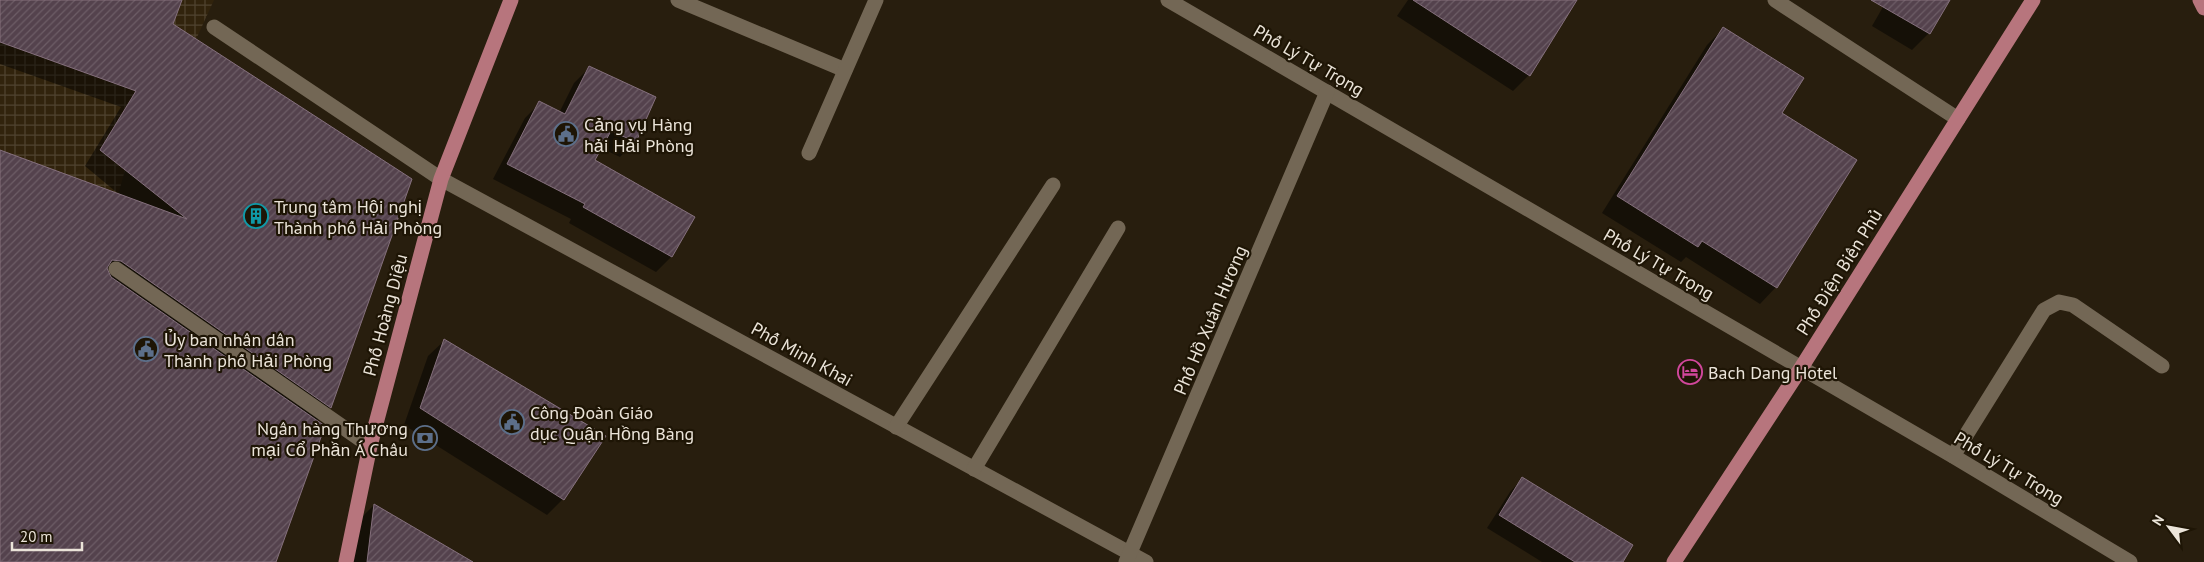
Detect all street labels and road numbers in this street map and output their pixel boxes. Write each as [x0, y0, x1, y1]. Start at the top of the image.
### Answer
street label: Phố Lý Tự Trọng [1250, 19, 1368, 101]
street label: Phố Điện Biên Phủ [1791, 205, 1887, 339]
street label: Phố Lý Tự Trọng [1600, 223, 1718, 305]
street label: Phố Hồ Xuân Hương [1168, 242, 1252, 398]
street label: Phố Hoàng Diệu [358, 251, 412, 379]
street label: Phố Minh Khai [747, 317, 857, 391]
street label: Phố Lý Tự Trọng [1950, 426, 2068, 510]

